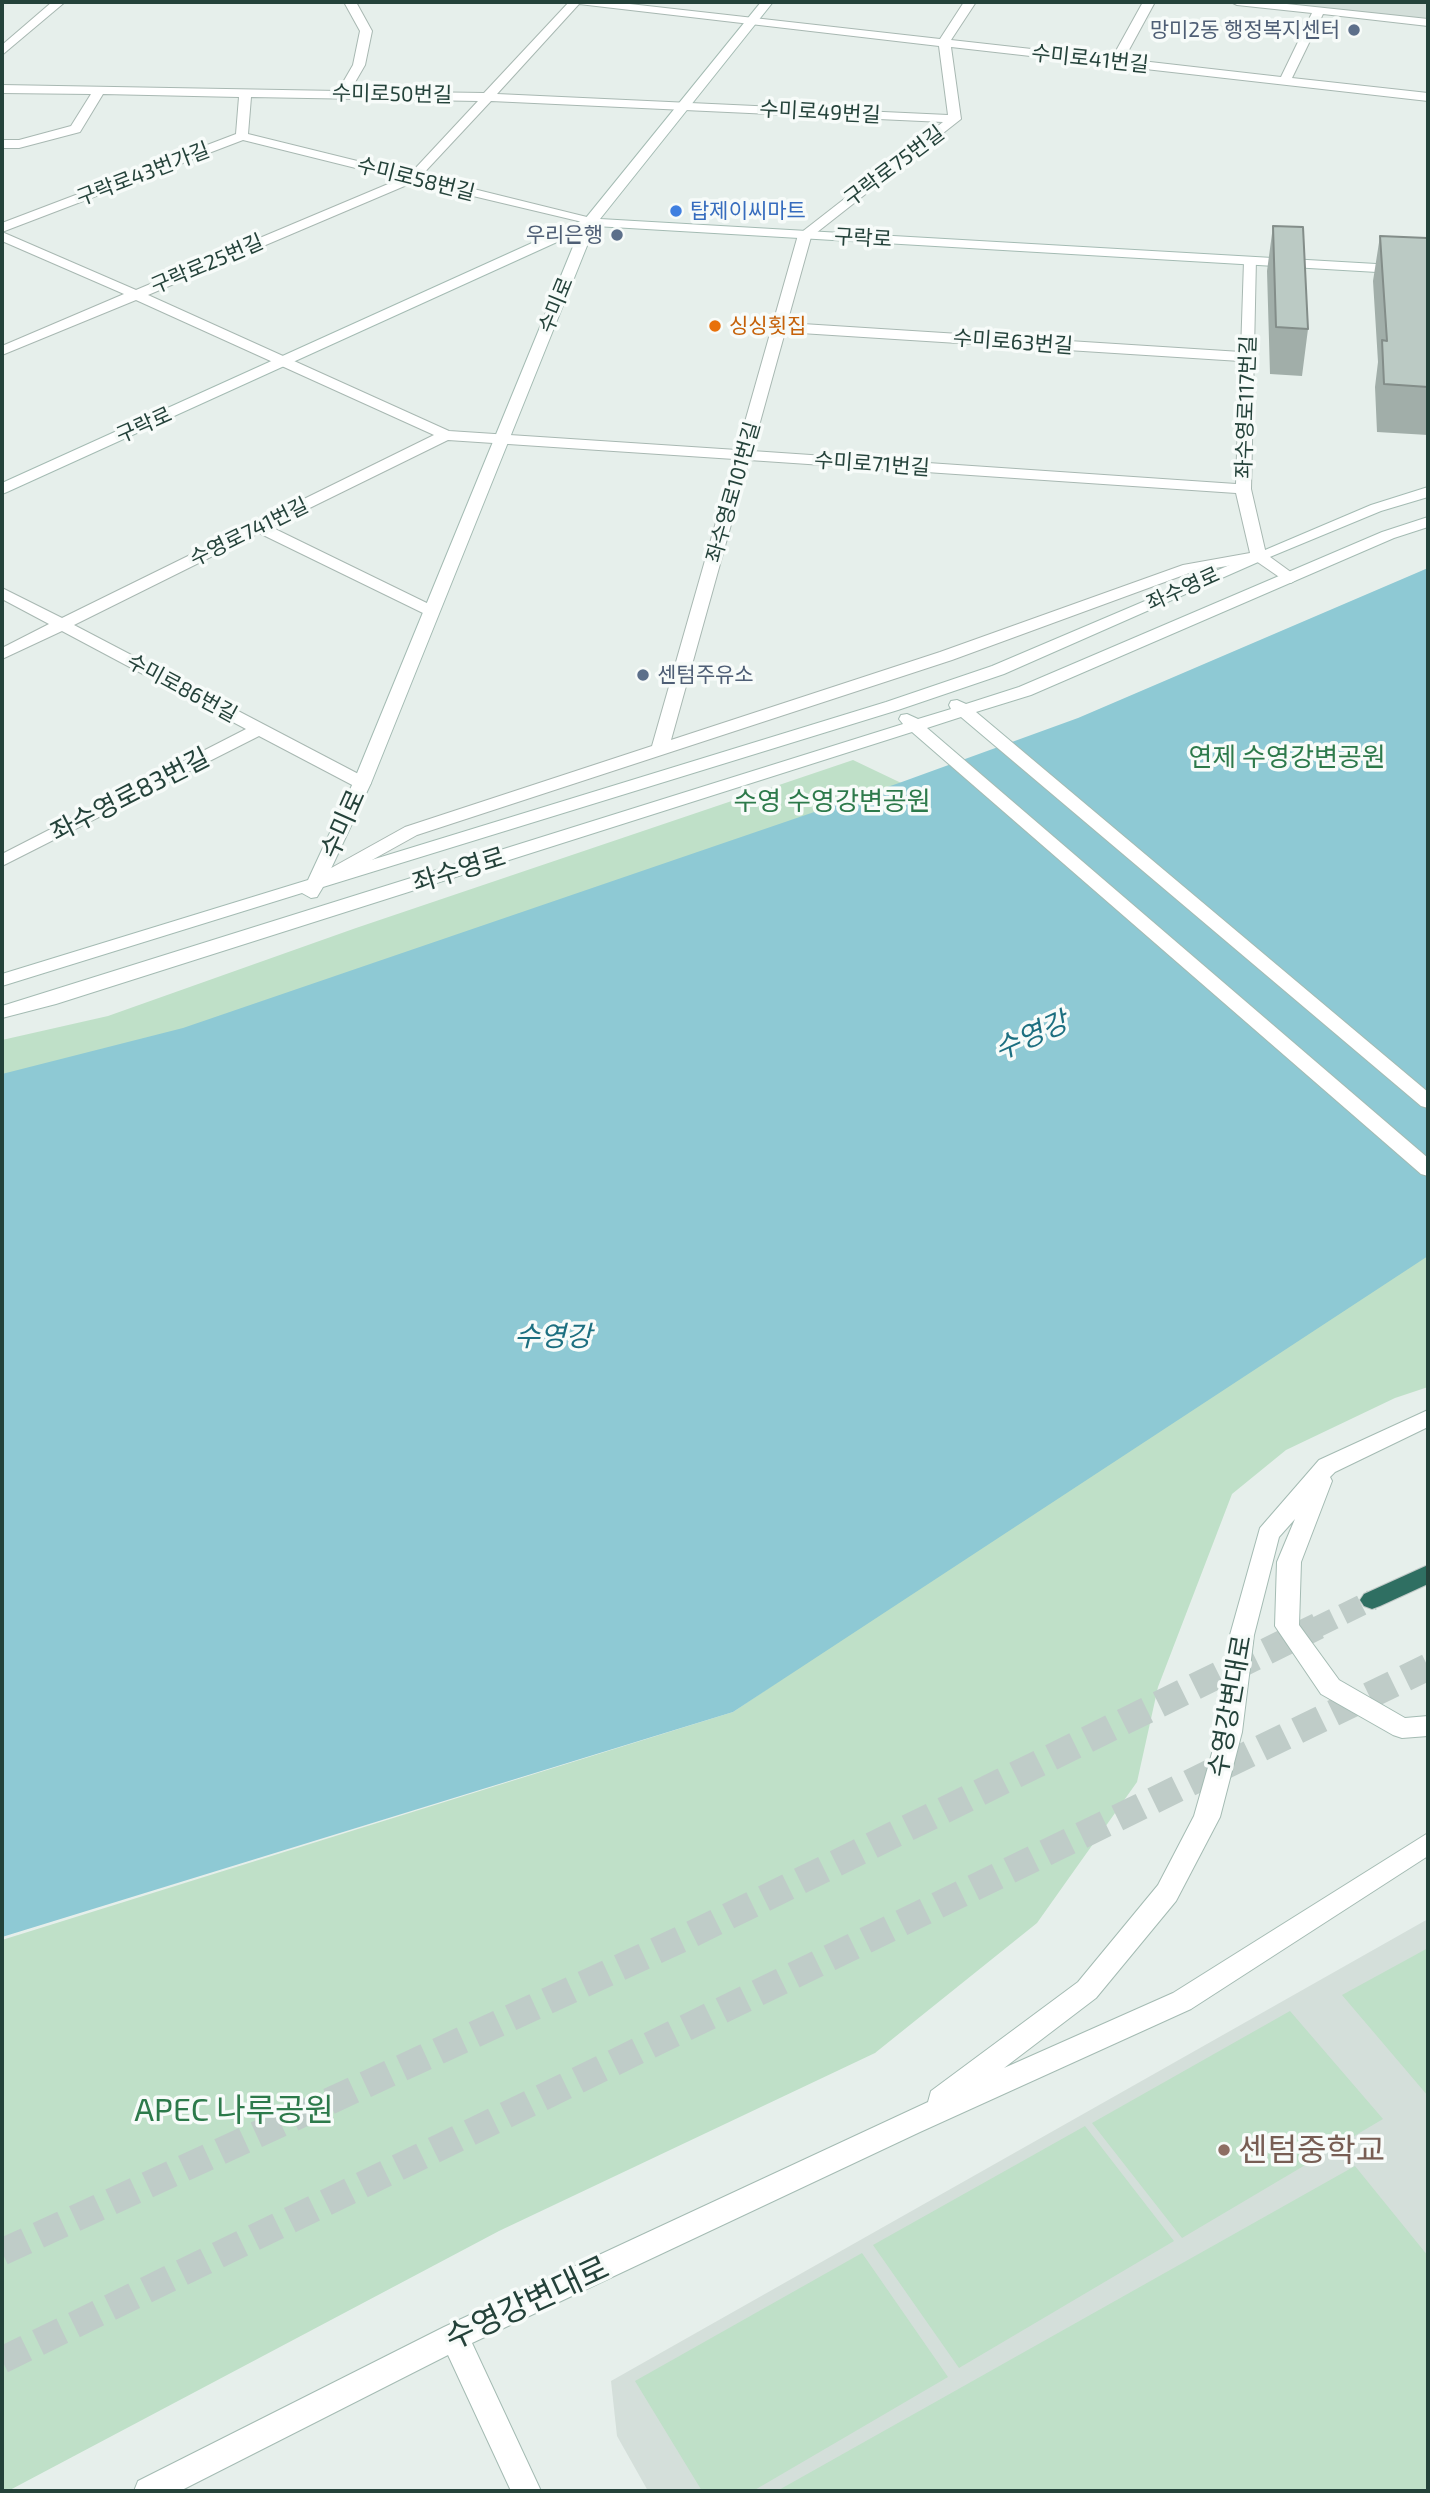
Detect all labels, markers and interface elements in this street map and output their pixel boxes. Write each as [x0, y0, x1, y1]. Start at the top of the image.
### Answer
place label: 망미2동 행정복지센터 [1150, 17, 1340, 43]
marker: 망미2동 행정복지센터 [1346, 22, 1362, 38]
street label: 수미로41번길 [1030, 40, 1150, 78]
street label: 수미로50번길 [332, 80, 452, 108]
street label: 수미로49번길 [759, 96, 881, 128]
street label: 구락로75번길 [839, 120, 949, 212]
street label: 구락로43번가길 [73, 137, 213, 211]
street label: 수미로58번길 [354, 152, 478, 206]
place label: 탑제이씨마트 [690, 198, 806, 224]
marker: 탑제이씨마트 [668, 203, 684, 219]
place label: 우리은행 [526, 222, 603, 248]
street label: 구락로 [833, 224, 893, 252]
marker: 우리은행 [609, 227, 625, 243]
street label: 구락로25번길 [147, 229, 267, 299]
street label: 수미로 [533, 273, 579, 337]
place label: 싱싱횟집 [729, 313, 806, 339]
marker: 싱싱횟집 [707, 318, 723, 334]
street label: 수미로63번길 [952, 325, 1074, 359]
street label: 좌수영로117번길 [1231, 335, 1261, 479]
street label: 구락로 [112, 402, 176, 448]
street label: 좌수영로101번길 [701, 419, 765, 565]
street label: 수미로71번길 [813, 447, 931, 481]
street label: 수영로741번길 [186, 492, 312, 572]
street label: 좌수영로 [1143, 562, 1223, 616]
street label: 수미로86번길 [123, 648, 241, 728]
place label: 센텀주유소 [657, 662, 754, 688]
marker: 센텀주유소 [635, 667, 651, 683]
park label: 연제 수영강변공원 [1188, 741, 1386, 773]
street label: 좌수영로83번길 [46, 742, 214, 848]
street label: 수미로 [314, 785, 372, 863]
park label: 수영 수영강변공원 [733, 785, 931, 817]
street label: 좌수영로 [409, 841, 509, 899]
water label: 수영강 [989, 1005, 1073, 1067]
water label: 수영강 [514, 1320, 592, 1354]
street label: 수영강변대로 [1202, 1633, 1258, 1779]
park label: APEC 나루공원 [134, 2091, 334, 2129]
place label: 센텀중학교 [1238, 2131, 1385, 2169]
marker: 센텀중학교 [1216, 2142, 1232, 2158]
street label: 수영강변대로 [439, 2248, 615, 2358]

